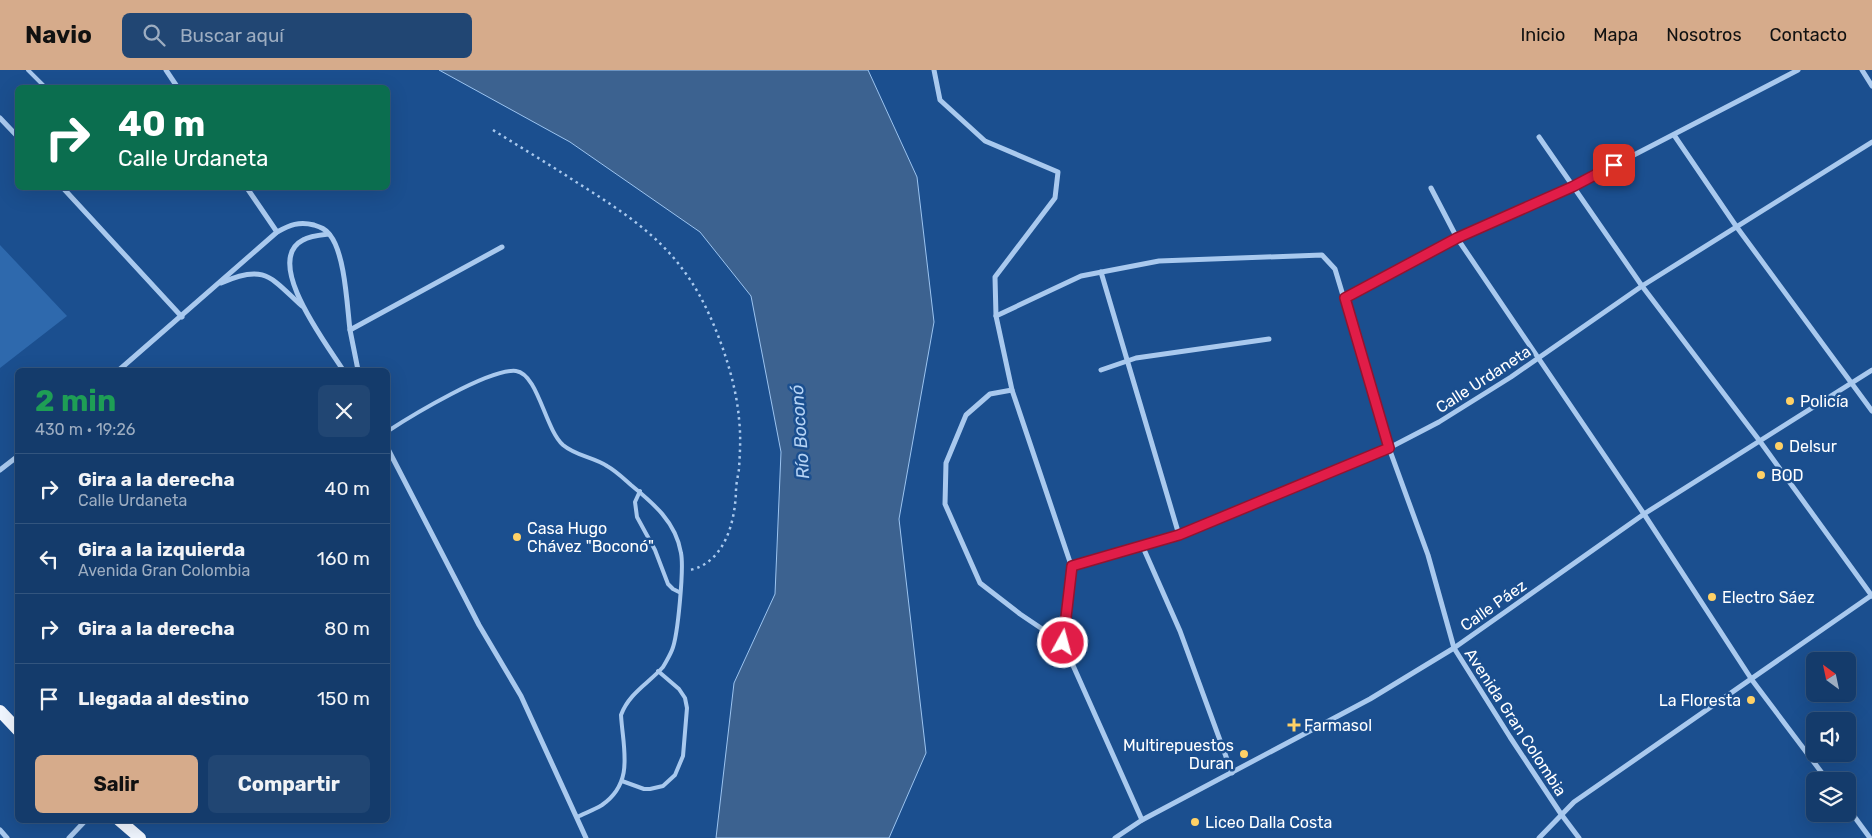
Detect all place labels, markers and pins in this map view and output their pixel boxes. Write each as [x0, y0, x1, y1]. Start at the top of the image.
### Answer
pin [1593, 144, 1635, 186]
place label: Policía [1800, 392, 1849, 411]
marker: Policía [1784, 395, 1796, 407]
place label: Delsur [1789, 437, 1837, 456]
marker: Delsur [1773, 440, 1785, 452]
place label: BOD [1771, 466, 1804, 485]
marker: BOD [1755, 469, 1767, 481]
place label: Casa Hugo Chávez "Boconó" [527, 519, 654, 556]
marker: Casa Hugo Chávez "Boconó" [511, 531, 523, 543]
place label: Electro Sáez [1722, 588, 1815, 607]
marker: Electro Sáez [1706, 591, 1718, 603]
place label: La Floresta [1659, 691, 1741, 710]
marker: La Floresta [1745, 694, 1757, 706]
place label: Farmasol [1304, 716, 1372, 735]
marker: Farmasol [1288, 719, 1300, 731]
place label: Multirepuestos Duran [1123, 736, 1234, 773]
marker: Multirepuestos Duran [1238, 748, 1250, 760]
place label: Liceo Dalla Costa [1205, 813, 1332, 832]
marker: Liceo Dalla Costa [1189, 816, 1201, 828]

